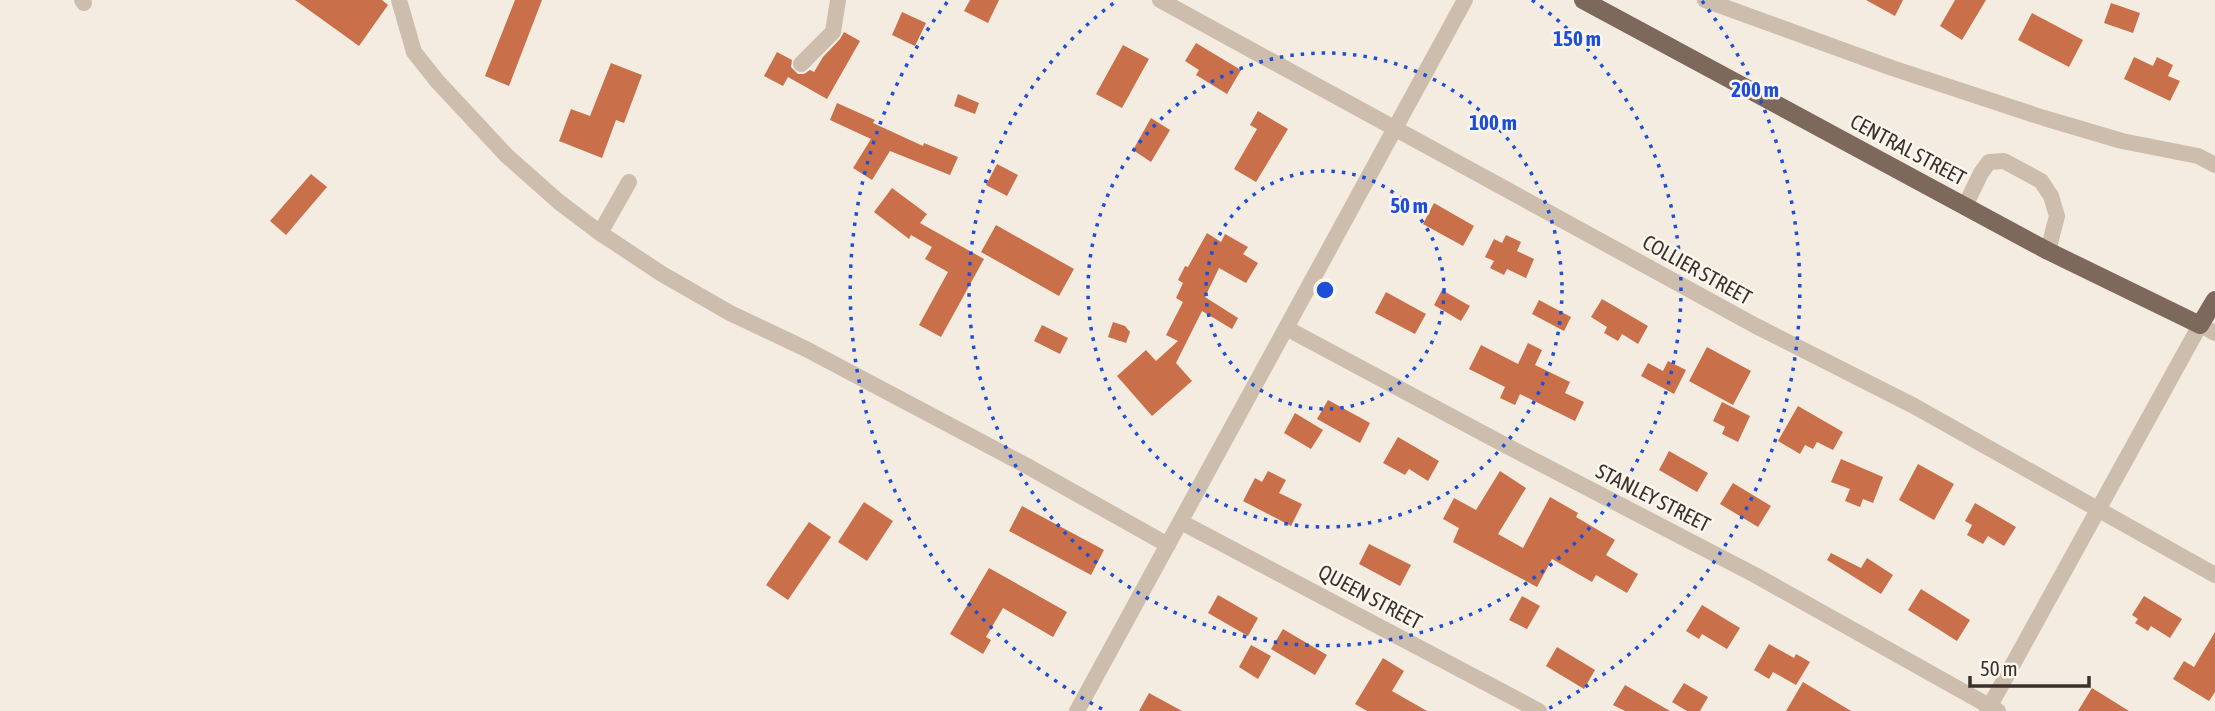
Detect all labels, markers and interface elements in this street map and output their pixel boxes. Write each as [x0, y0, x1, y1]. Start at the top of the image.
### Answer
text: 150 m [1553, 26, 1601, 50]
text: 200 m [1731, 77, 1779, 101]
street label: CENTRAL STREET [1847, 109, 1970, 190]
text: 100 m [1469, 110, 1517, 134]
text: 50 m [1390, 193, 1428, 217]
street label: COLLIER STREET [1639, 229, 1756, 309]
centre of rings [1313, 278, 1337, 302]
street label: STANLEY STREET [1592, 458, 1715, 536]
street label: QUEEN STREET [1315, 559, 1426, 633]
scale bar [1970, 644, 2089, 688]
text: 50 m [1980, 656, 2018, 680]

